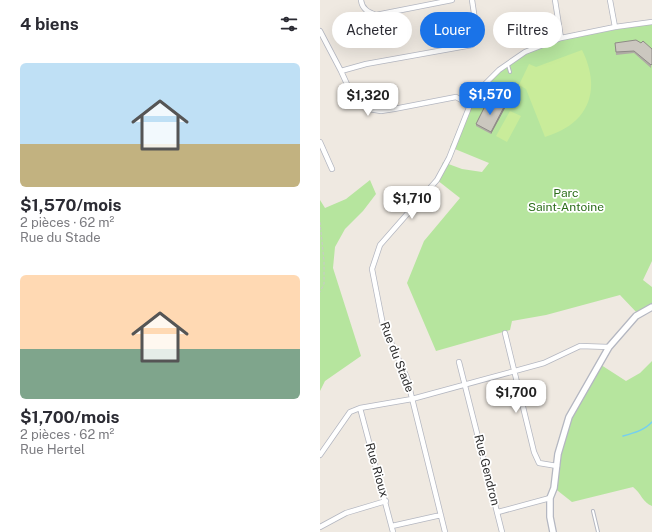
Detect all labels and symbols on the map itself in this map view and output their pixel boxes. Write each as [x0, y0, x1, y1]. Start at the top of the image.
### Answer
pin: $1,570 [457, 82, 523, 116]
pin: $1,320 [335, 83, 401, 117]
pin: $1,710 [379, 186, 445, 220]
park label: Parc Saint-Antoine [528, 186, 604, 214]
street label: Rue du Stade [377, 320, 417, 394]
pin: $1,700 [483, 380, 549, 414]
street label: Rue Gendron [471, 433, 503, 507]
street label: Rue Rioux [363, 441, 392, 499]

